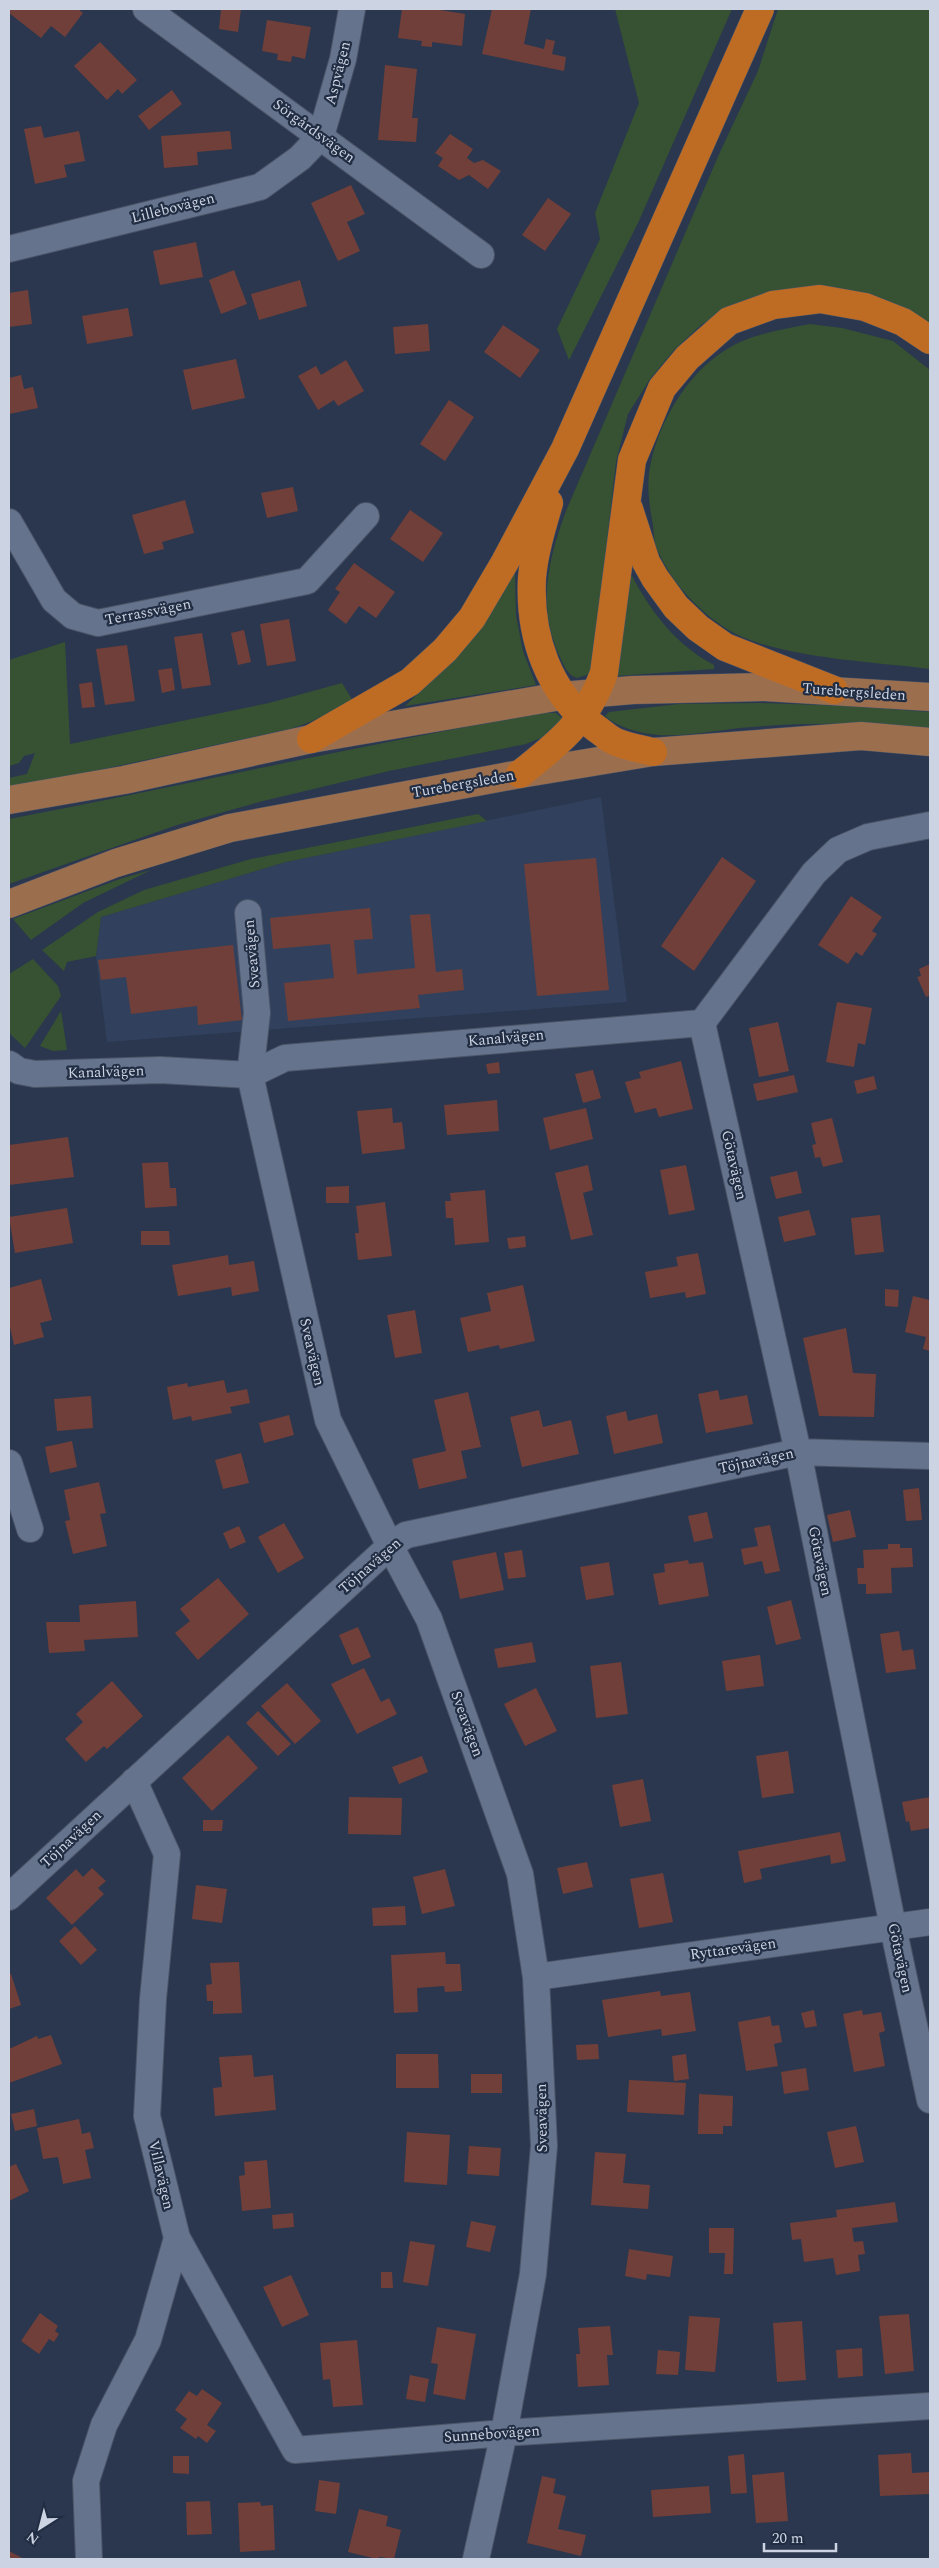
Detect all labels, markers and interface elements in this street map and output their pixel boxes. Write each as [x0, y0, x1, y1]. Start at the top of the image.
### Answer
street label: Aspvägen [319, 39, 357, 107]
street label: Sörgårdsvägen [268, 93, 360, 169]
street label: Lillebovägen [129, 186, 217, 229]
street label: Terrassvägen [103, 592, 193, 632]
street label: Turebergsleden [801, 677, 907, 707]
street label: Turebergsleden [410, 764, 516, 804]
street label: Sveavägen [238, 919, 266, 989]
street label: Kanalvägen [467, 1023, 545, 1053]
street label: Kanalvägen [67, 1059, 145, 1085]
street label: Götavägen [715, 1128, 753, 1202]
street label: Sveavägen [293, 1316, 331, 1388]
street label: Töjnavägen [716, 1442, 796, 1480]
street label: Götavägen [802, 1524, 838, 1598]
street label: Töjnavägen [334, 1532, 407, 1600]
street label: Sveavägen [444, 1688, 490, 1760]
street label: Töjnavägen [35, 1804, 107, 1874]
street label: Götavägen [881, 1921, 919, 1995]
street label: Ryttarevägen [688, 1932, 778, 1966]
street label: Sveavägen [530, 2083, 554, 2153]
street label: Villavägen [142, 2138, 180, 2212]
street label: Sunnebovägen [443, 2419, 541, 2449]
north arrow [15, 2503, 65, 2553]
scale bar [764, 2520, 836, 2552]
text: N [22, 2526, 43, 2550]
text: 20 m [772, 2527, 804, 2550]

